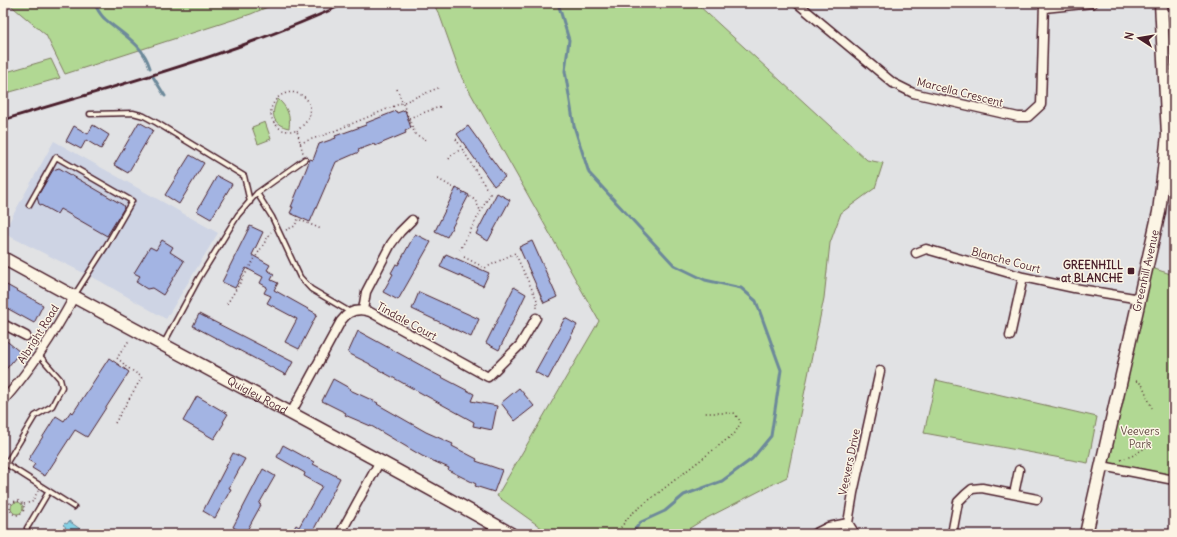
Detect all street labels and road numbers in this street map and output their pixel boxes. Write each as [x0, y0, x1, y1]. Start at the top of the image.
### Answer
street label: Marcella Crescent [915, 75, 1005, 110]
street label: Greenhill Avenue [1130, 228, 1162, 313]
street label: Blanche Court [970, 244, 1042, 276]
street label: Tindale Court [375, 299, 440, 343]
street label: Albright Road [14, 301, 62, 366]
street label: Quigley Road [225, 373, 290, 417]
street label: Veevers Drive [835, 427, 863, 497]

